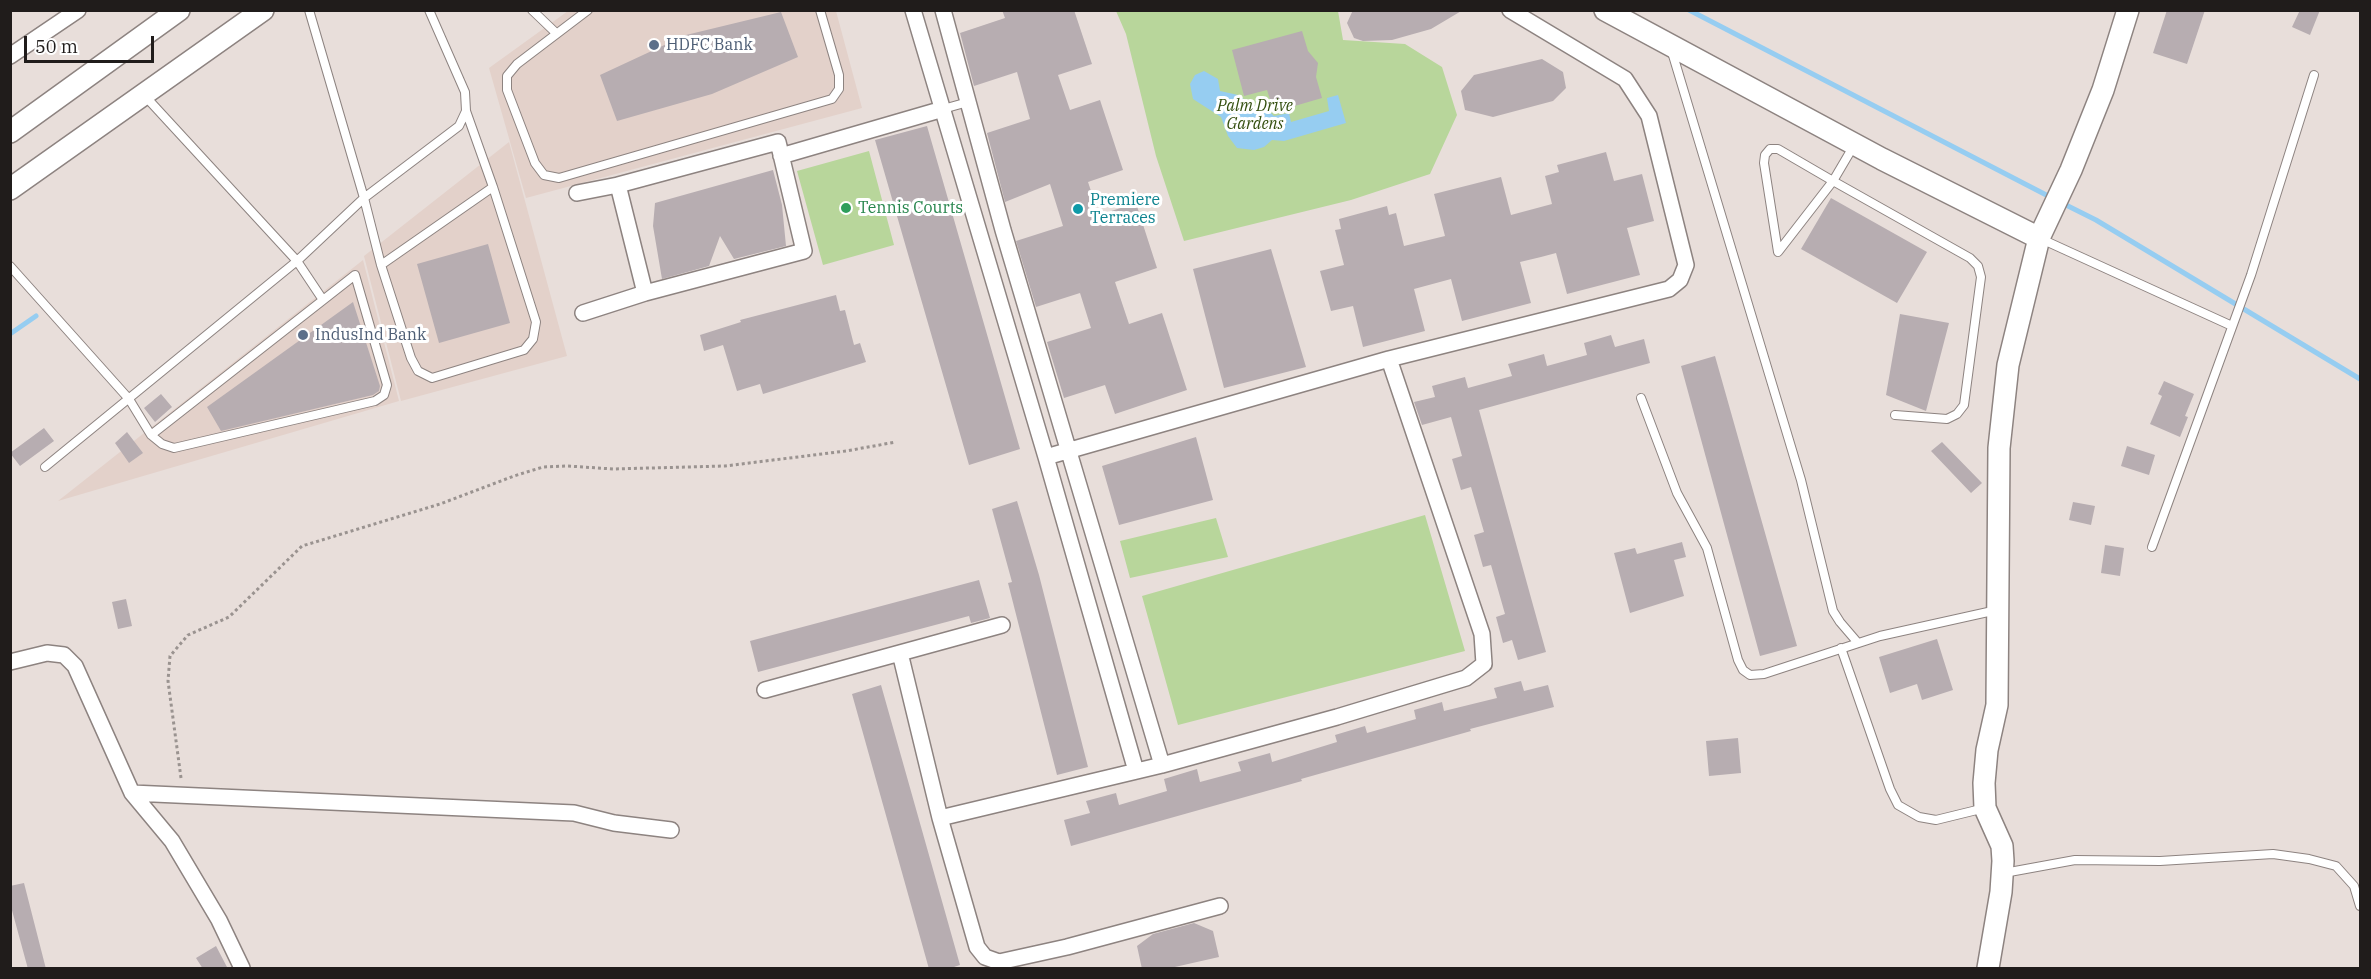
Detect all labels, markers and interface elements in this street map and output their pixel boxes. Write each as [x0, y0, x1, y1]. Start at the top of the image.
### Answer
scale bar [27, 24, 158, 62]
text: 50 m [35, 35, 78, 58]
place label: HDFC Bank [666, 35, 753, 55]
marker: HDFC Bank [647, 38, 661, 52]
park label: Palm Drive Gardens [1217, 96, 1293, 134]
place label: Premiere Terraces [1090, 190, 1160, 228]
place label: Tennis Courts [858, 198, 963, 218]
marker: Tennis Courts [839, 201, 853, 215]
marker: Premiere Terraces [1071, 202, 1085, 216]
place label: IndusInd Bank [315, 325, 426, 345]
marker: IndusInd Bank [296, 328, 310, 342]

